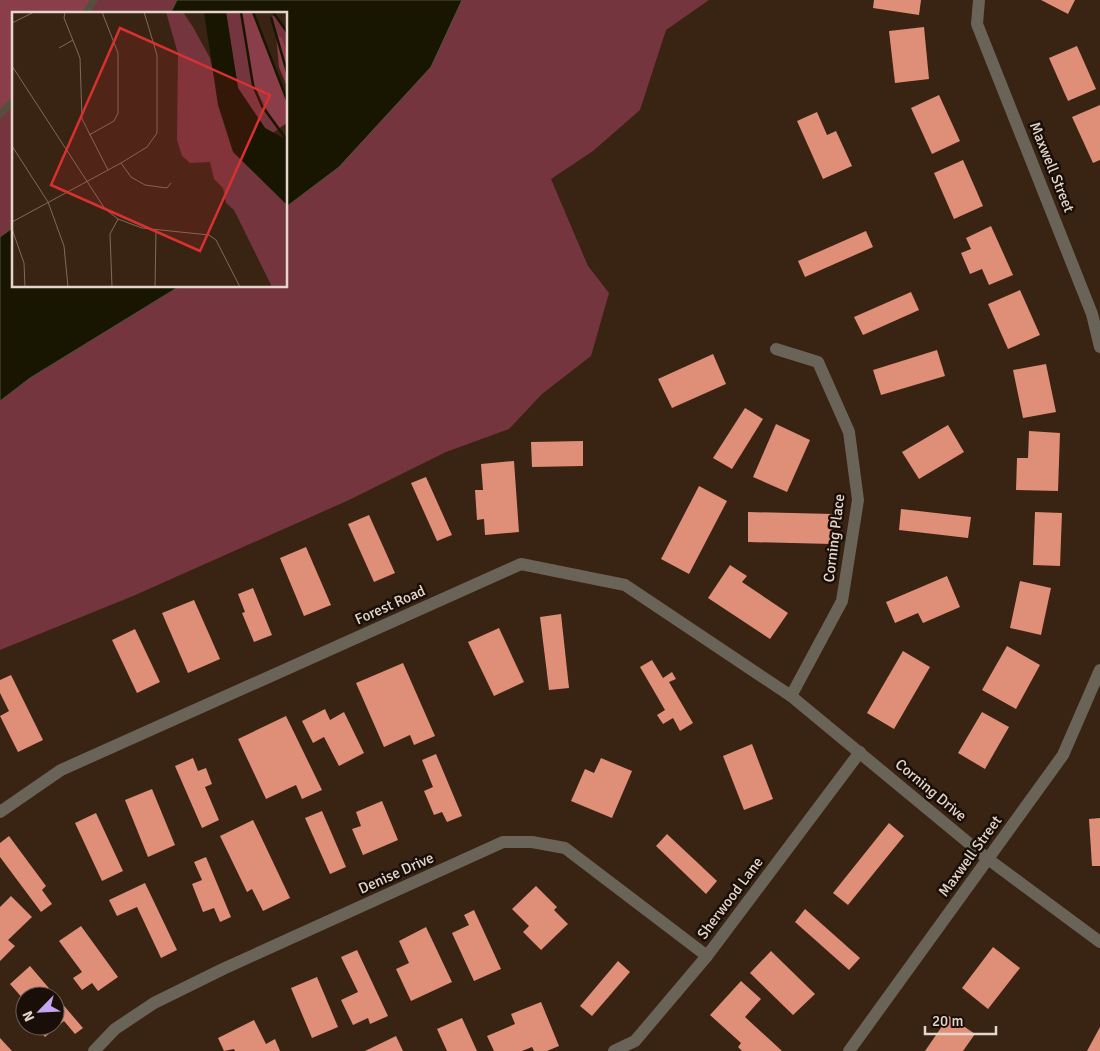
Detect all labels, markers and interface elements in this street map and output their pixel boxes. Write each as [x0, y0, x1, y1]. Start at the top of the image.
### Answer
inset map [12, 12, 288, 288]
street label: Maxwell Street [1026, 119, 1078, 215]
street label: Corning Place [820, 493, 848, 583]
street label: Forest Road [352, 581, 428, 629]
street label: Corning Drive [892, 755, 970, 825]
street label: Maxwell Street [935, 812, 1005, 900]
street label: Denise Drive [356, 848, 436, 898]
street label: Sherwood Lane [693, 853, 767, 943]
north arrow [15, 986, 65, 1036]
scale bar [925, 1004, 996, 1036]
text: N [19, 1008, 38, 1024]
text: 20 m [932, 1012, 963, 1030]

